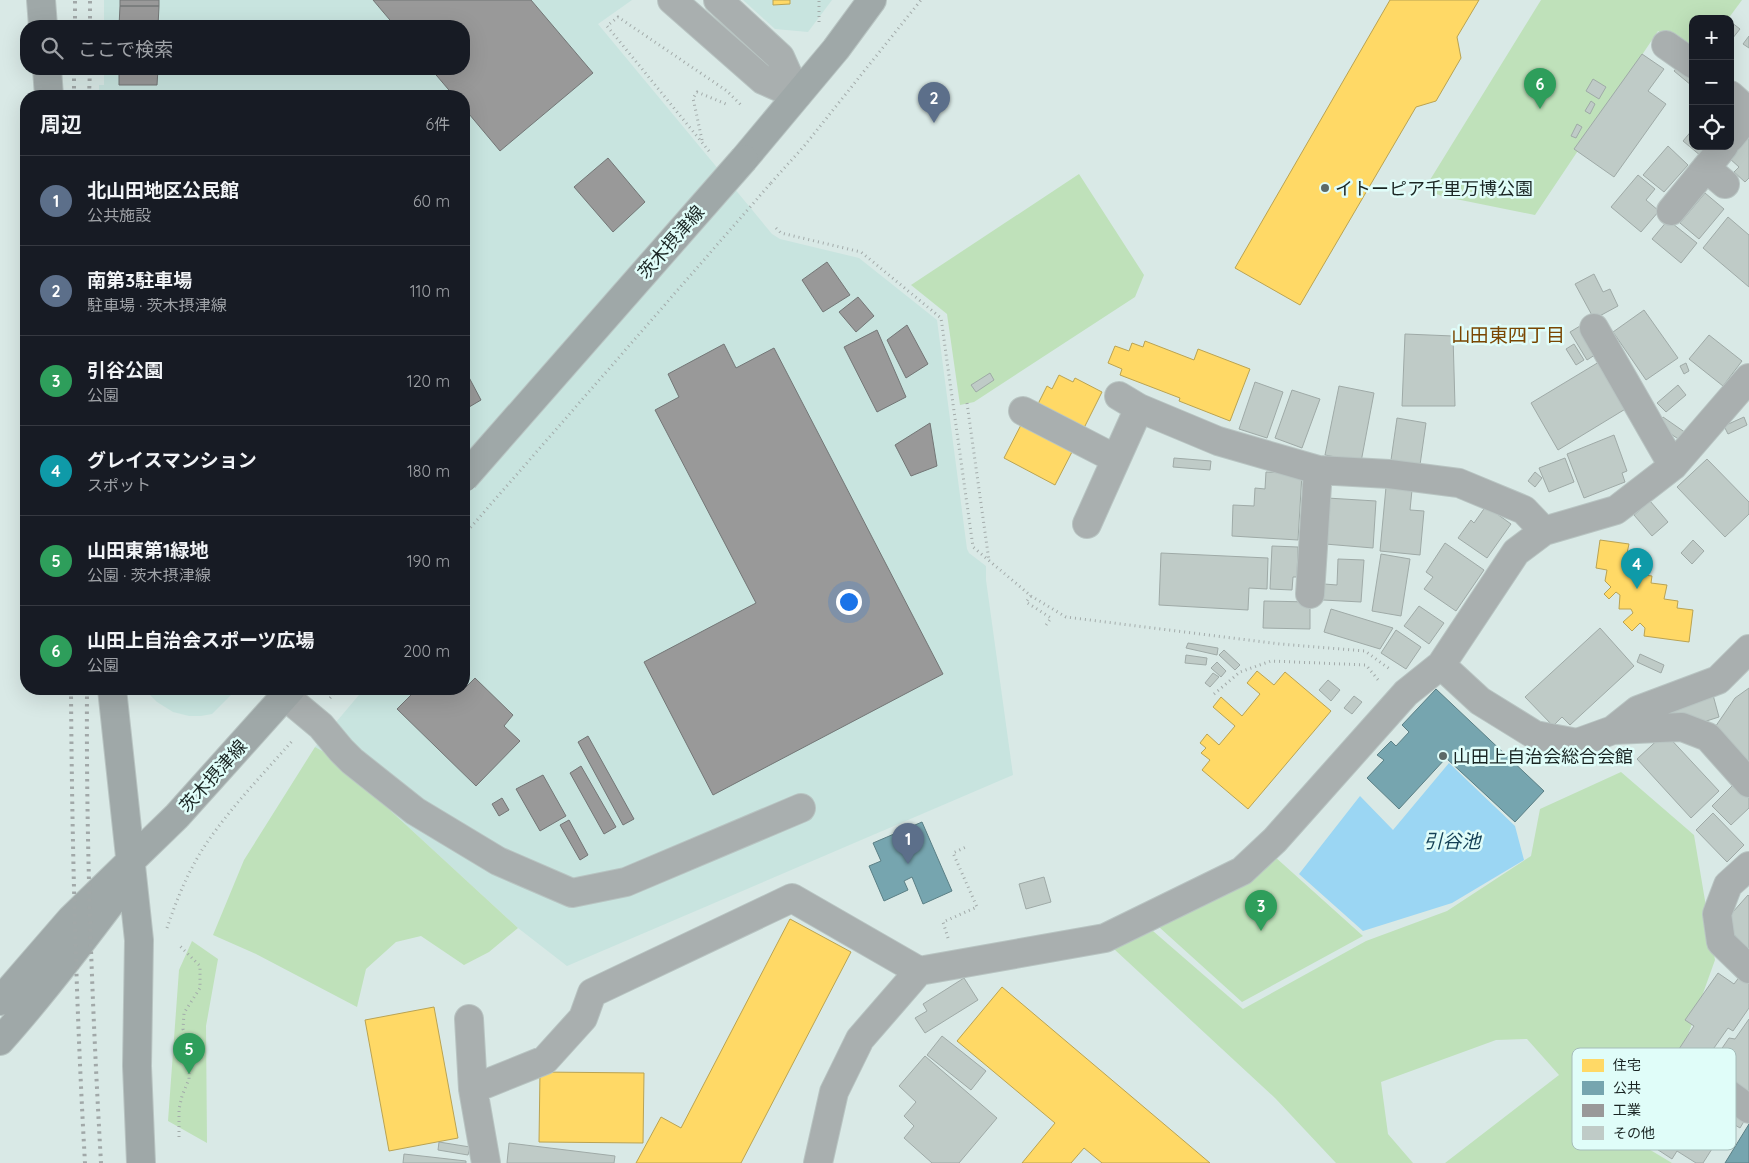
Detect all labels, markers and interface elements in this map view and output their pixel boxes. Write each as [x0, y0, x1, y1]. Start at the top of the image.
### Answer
map controls [1689, 15, 1734, 150]
button: + [1689, 15, 1734, 60]
search box [20, 20, 470, 75]
icon: search [38, 34, 66, 62]
text: ここで検索 [78, 37, 173, 61]
button: − [1689, 60, 1734, 105]
pin: 6 [1524, 68, 1556, 109]
pin: 2 [918, 82, 950, 123]
button: locate [1689, 105, 1734, 150]
text: 周辺 [40, 111, 82, 137]
text: 6件 [425, 114, 450, 134]
place label: イトーピア千里万博公園 [1335, 177, 1533, 200]
text: 北山田地区公民館 [87, 178, 239, 202]
marker: イトーピア千里万博公園 [1319, 182, 1331, 194]
text: 1 [53, 191, 59, 211]
text: 60 m [413, 191, 450, 211]
street label: 茨木摂津線 [633, 200, 709, 284]
text: 公共施設 [87, 205, 151, 225]
text: 南第3駐車場 [87, 268, 192, 292]
text: 2 [51, 281, 61, 301]
text: 110 m [410, 281, 450, 301]
text: 駐車場 · 茨木摂津線 [87, 295, 227, 315]
district label: 山田東四丁目 [1451, 323, 1565, 347]
text: 引谷公園 [87, 358, 163, 382]
text: 3 [52, 371, 60, 391]
text: 120 m [407, 371, 450, 391]
text: 公園 [87, 385, 119, 405]
text: グレイスマンション [87, 448, 257, 472]
text: 4 [51, 461, 61, 481]
text: 180 m [407, 461, 450, 481]
text: スポット [87, 475, 151, 495]
text: 山田東第1緑地 [87, 538, 208, 562]
pin: 4 [1621, 548, 1653, 589]
text: 5 [51, 551, 61, 571]
text: 190 m [407, 551, 450, 571]
text: 公園 · 茨木摂津線 [87, 565, 211, 585]
your location [836, 589, 862, 615]
text: 山田上自治会スポーツ広場 [87, 628, 315, 652]
text: 6 [52, 641, 60, 661]
text: 200 m [403, 641, 450, 661]
text: 公園 [87, 655, 119, 675]
street label: 茨木摂津線 [174, 735, 252, 817]
place label: 山田上自治会総合会館 [1453, 745, 1633, 768]
marker: 山田上自治会総合会館 [1437, 750, 1449, 762]
pin: 1 [892, 823, 924, 864]
water label: 引谷池 [1423, 829, 1482, 853]
pin: 3 [1245, 890, 1277, 931]
pin: 5 [173, 1033, 205, 1074]
legend [1572, 1048, 1736, 1150]
text: 住宅 [1613, 1056, 1641, 1074]
text: 公共 [1613, 1079, 1641, 1097]
text: 工業 [1613, 1101, 1641, 1119]
text: その他 [1613, 1124, 1655, 1142]

